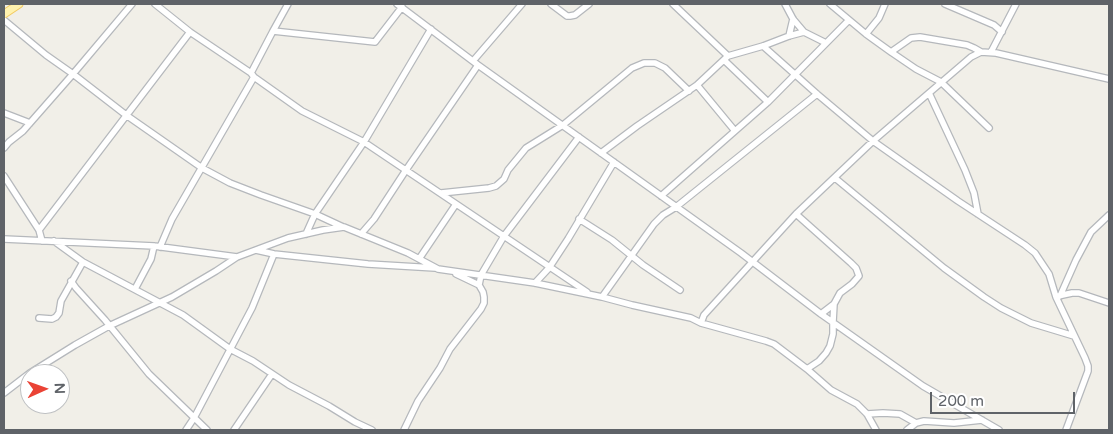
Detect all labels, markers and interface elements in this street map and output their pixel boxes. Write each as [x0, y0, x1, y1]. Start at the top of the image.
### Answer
north arrow [20, 364, 70, 414]
scale bar [933, 382, 1078, 414]
text: N [51, 383, 68, 394]
text: 200 m [938, 392, 984, 410]

